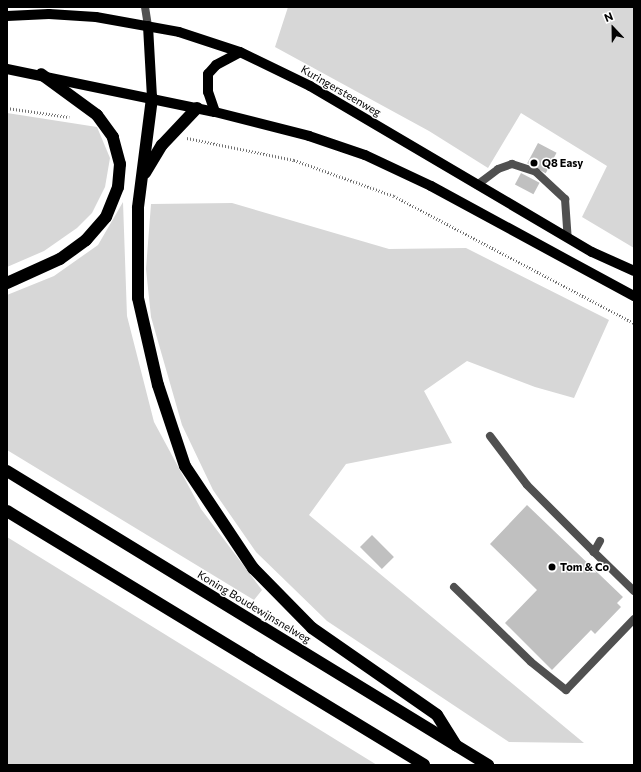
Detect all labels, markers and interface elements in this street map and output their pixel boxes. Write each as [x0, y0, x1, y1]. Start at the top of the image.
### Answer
north arrow [593, 8, 633, 48]
text: N [602, 9, 615, 24]
street label: Kuringersteenweg [299, 63, 383, 119]
place label: Q8 Easy [542, 156, 583, 170]
marker: Q8 Easy [529, 158, 539, 168]
place label: Tom & Co [560, 560, 609, 574]
marker: Tom & Co [547, 562, 557, 572]
street label: Koning Boudewijnsnelweg [195, 568, 313, 646]

